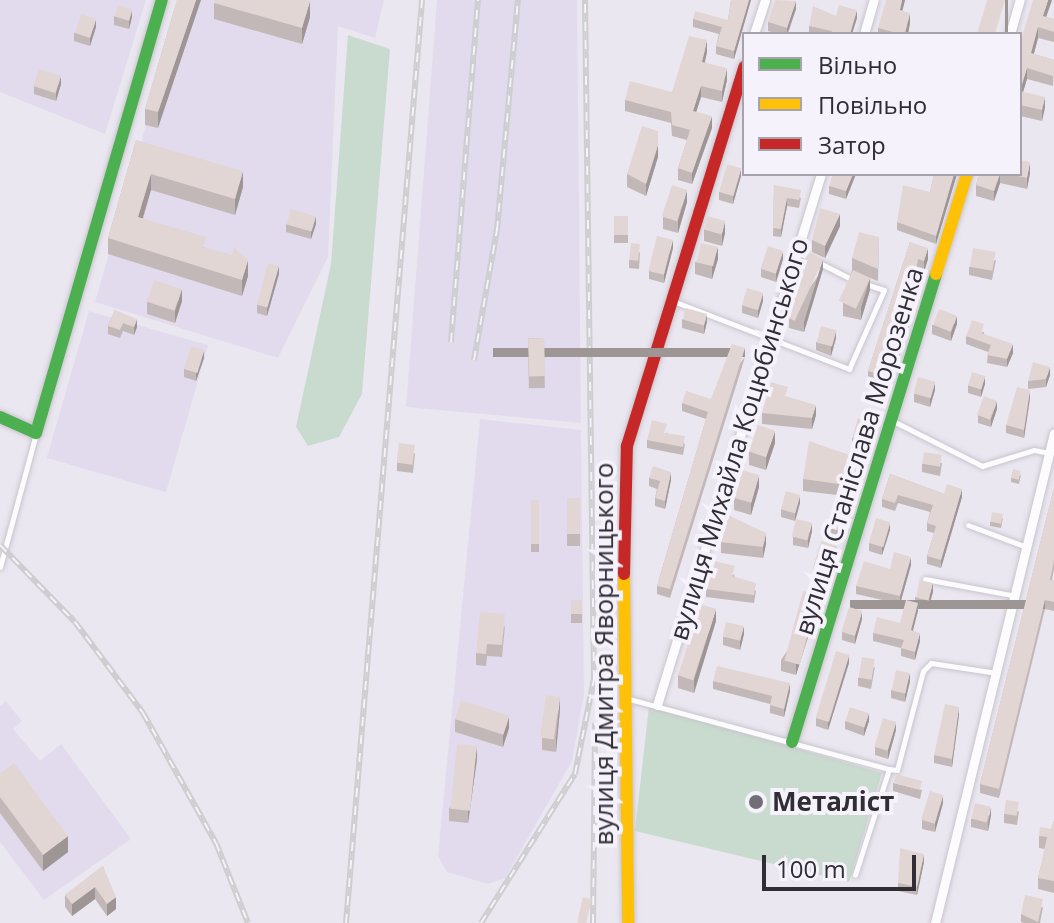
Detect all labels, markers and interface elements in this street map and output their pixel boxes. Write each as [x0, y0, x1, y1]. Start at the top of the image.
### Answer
legend [742, 32, 1022, 176]
text: Вільно [818, 48, 897, 81]
text: Повільно [818, 88, 927, 121]
text: Затор [818, 128, 886, 161]
street label: вулиця Михайла Коцюбинського [663, 234, 815, 644]
street label: вулиця Станіслава Морозенка [788, 263, 930, 639]
street label: вулиця Дмитра Яворницького [588, 463, 620, 845]
place label: Металіст [772, 786, 894, 818]
marker: Металіст [747, 793, 765, 811]
scale bar [766, 839, 920, 889]
text: 100 m [776, 852, 846, 885]

